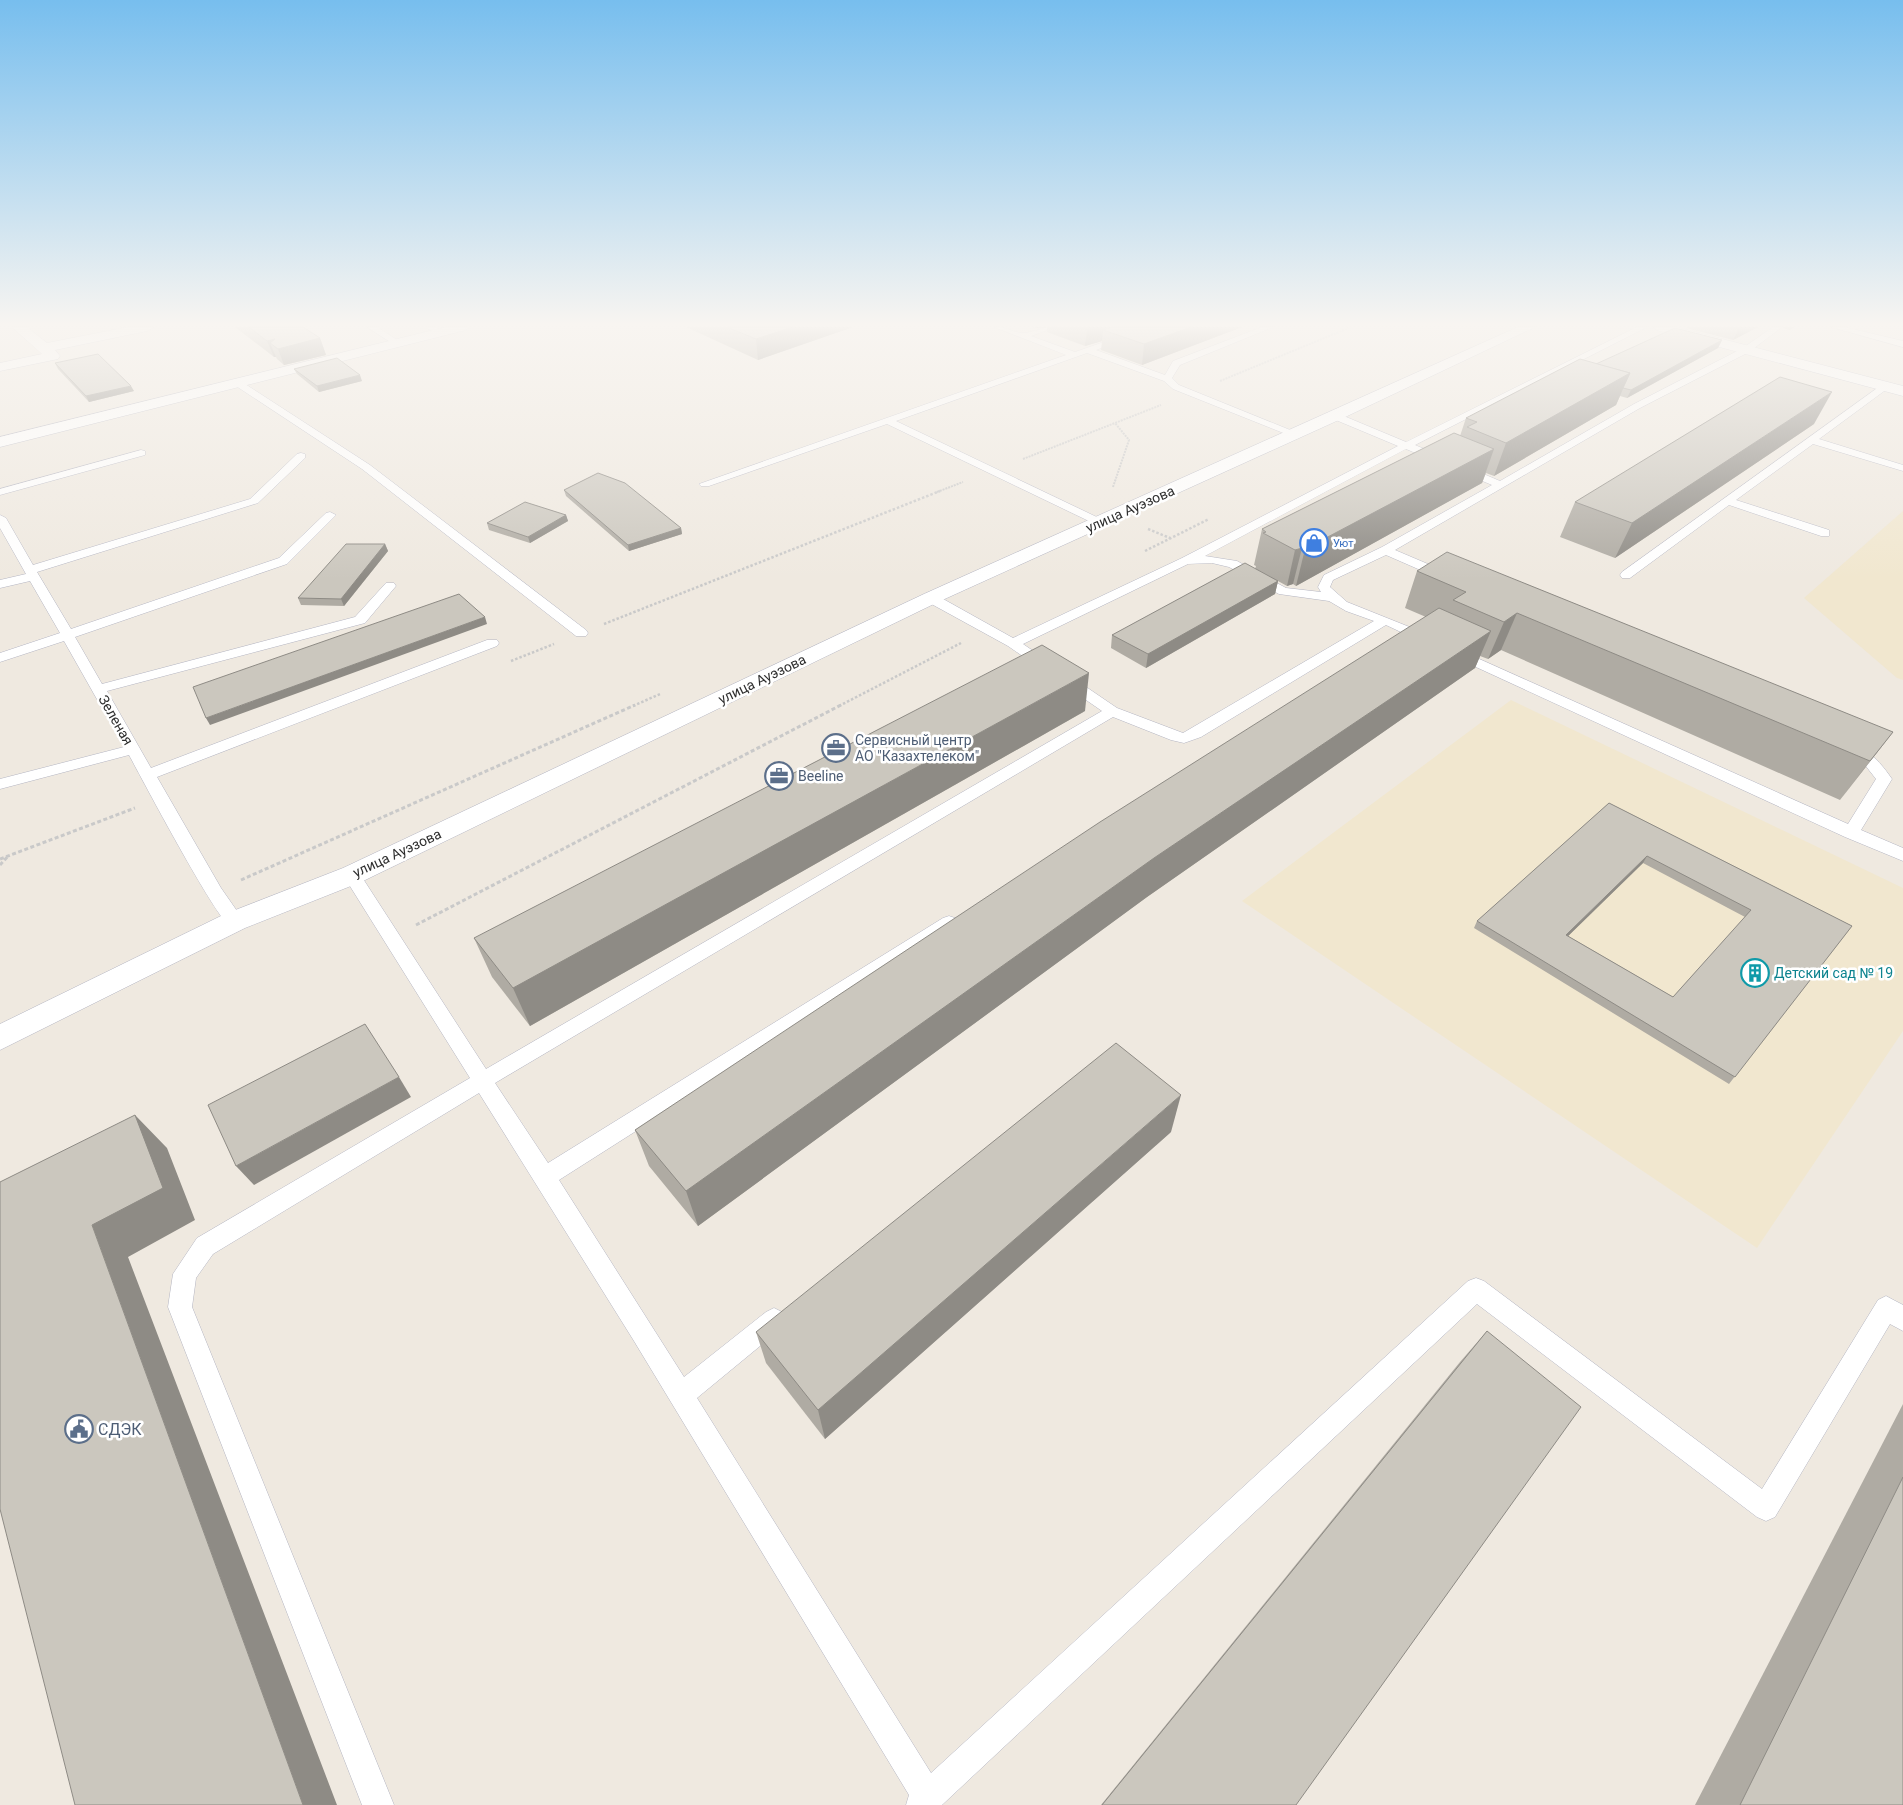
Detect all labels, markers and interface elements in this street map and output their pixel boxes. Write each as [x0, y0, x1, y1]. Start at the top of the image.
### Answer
street label: улица Ауэзова [1083, 482, 1177, 536]
shop icon: Уют [1299, 528, 1329, 558]
place label: Уют [1333, 537, 1354, 550]
street label: улица Ауэзова [716, 651, 808, 707]
street label: Зеленая [95, 692, 137, 748]
place label: Сервисный центр АО "Казахтелеком" [855, 732, 979, 764]
office icon: Сервисный центр АО "Казахтелеком" [821, 733, 851, 763]
office icon: Beeline [764, 761, 794, 791]
place label: Beeline [798, 768, 844, 784]
street label: улица Ауэзова [350, 826, 444, 880]
building icon: Детский сад № 19 [1740, 958, 1770, 988]
place label: Детский сад № 19 [1774, 965, 1893, 981]
public building icon: СДЭК [64, 1414, 94, 1444]
place label: СДЭК [98, 1420, 142, 1439]

